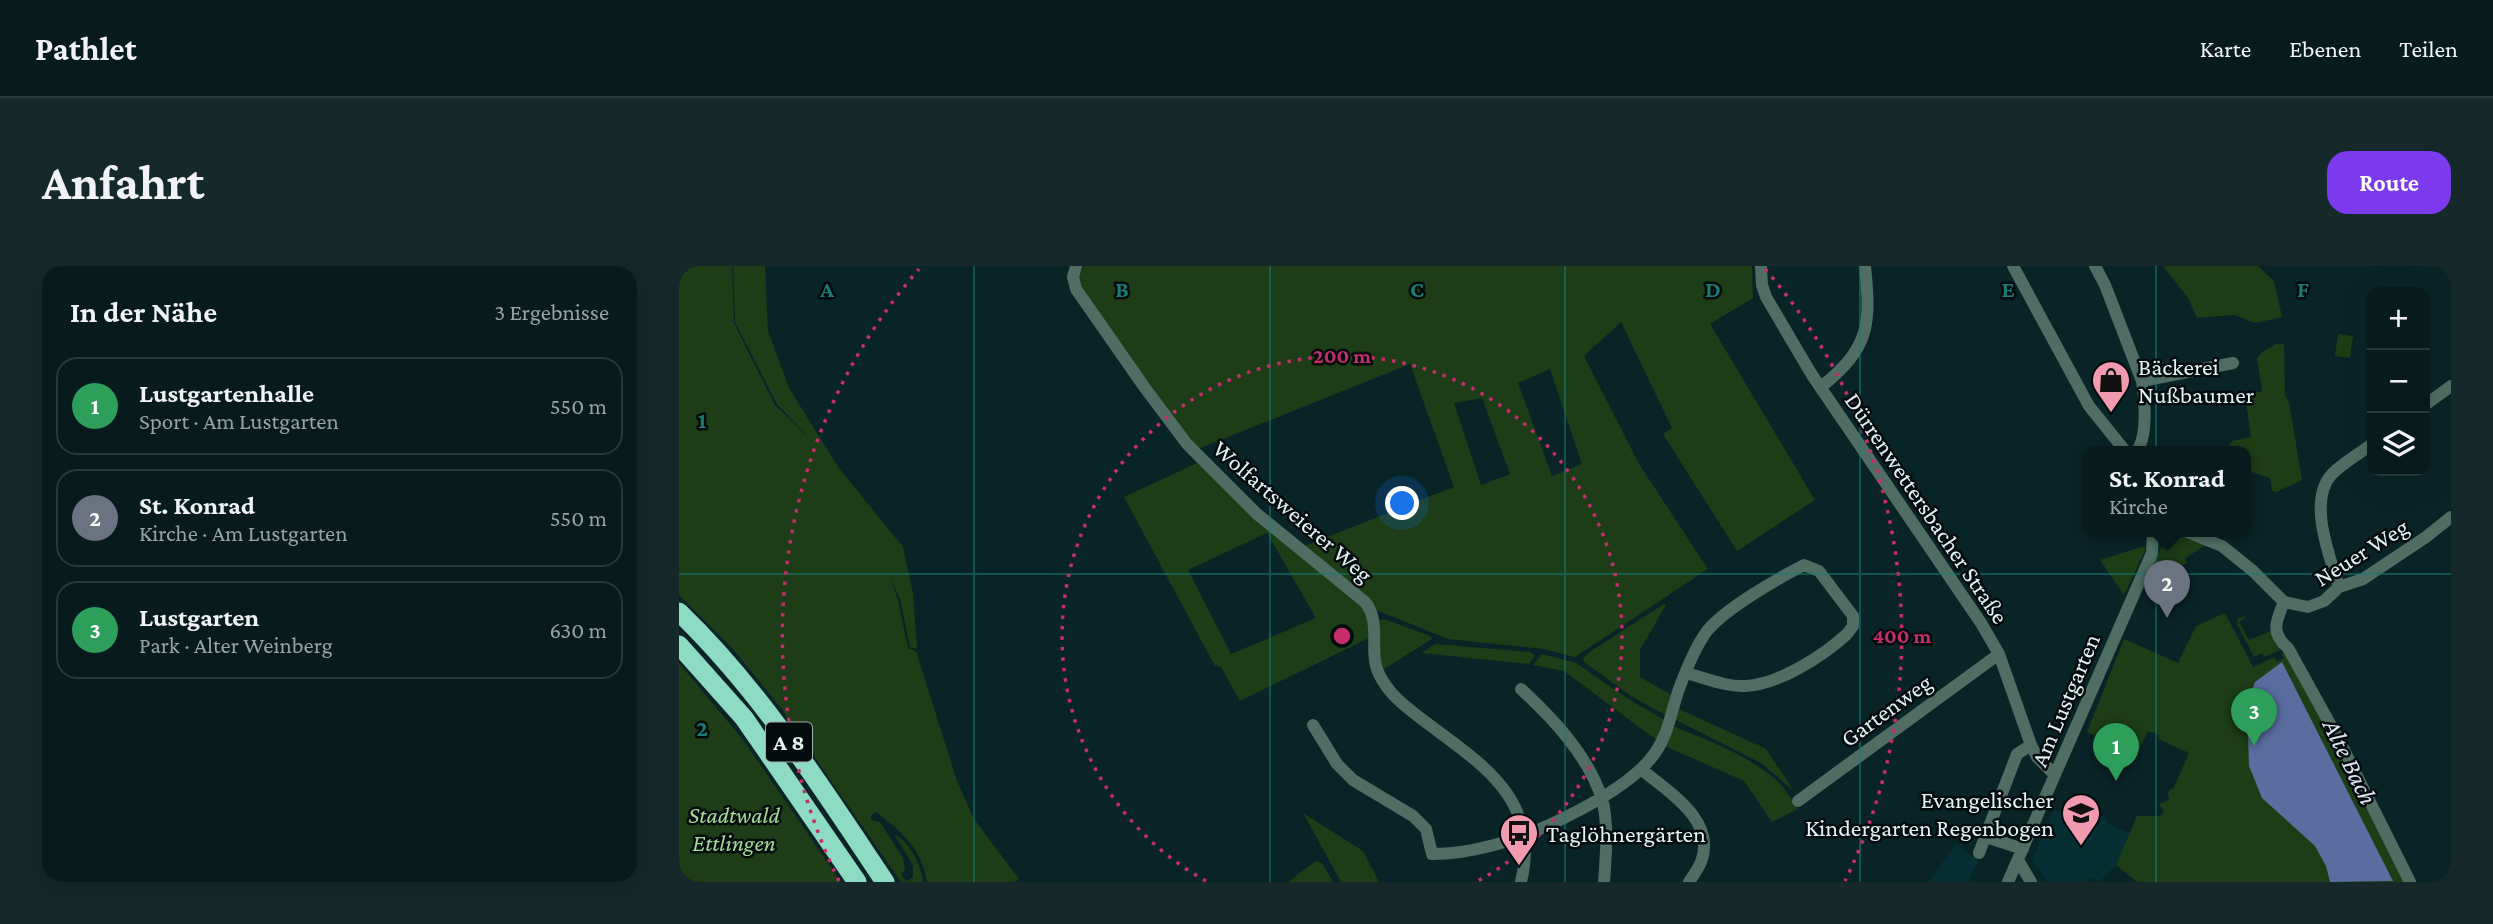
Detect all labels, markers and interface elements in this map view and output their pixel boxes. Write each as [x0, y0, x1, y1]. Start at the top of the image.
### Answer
text: Pathlet [35, 30, 137, 67]
text: Karte [2200, 35, 2251, 62]
text: Ebenen [2289, 35, 2361, 62]
text: Teilen [2399, 35, 2458, 62]
button: Route [2327, 151, 2451, 214]
text: Anfahrt [42, 155, 204, 210]
text: A [819, 276, 834, 302]
text: B [1115, 276, 1129, 302]
text: C [1410, 276, 1424, 302]
text: D [1705, 276, 1721, 302]
text: E [2001, 276, 2015, 302]
text: F [2297, 276, 2309, 302]
map controls [2367, 287, 2430, 476]
button: + [2367, 287, 2430, 350]
text: In der Nähe [70, 295, 217, 328]
text: 3 Ergebnisse [494, 299, 609, 325]
text: 200 m [1313, 344, 1371, 368]
button: − [2367, 350, 2430, 413]
place label: Bäckerei Nußbaumer [2138, 353, 2255, 408]
shop icon: Bäckerei Nußbaumer [2090, 359, 2132, 414]
text: Lustgartenhalle [139, 379, 314, 408]
street label: Dürrenwettersbacher Straße [1840, 387, 2014, 629]
text: 1 [91, 393, 99, 419]
text: 550 m [550, 393, 607, 419]
text: 1 [698, 407, 707, 433]
text: Sport · Am Lustgarten [139, 408, 339, 434]
button: layers [2367, 413, 2430, 476]
street label: Wolfartsweierer Weg [1208, 434, 1379, 588]
popup [2083, 446, 2251, 537]
text: St. Konrad [2109, 464, 2225, 493]
your location [1385, 486, 1419, 520]
text: St. Konrad [139, 491, 255, 520]
text: Kirche [2109, 493, 2168, 519]
text: 2 [89, 505, 101, 531]
text: 550 m [550, 505, 607, 531]
street label: Neuer Weg [2309, 512, 2413, 591]
text: Kirche · Am Lustgarten [139, 520, 348, 546]
pin: 2 [2144, 560, 2190, 618]
text: Lustgarten [139, 603, 259, 632]
text: 3 [89, 617, 101, 643]
text: 630 m [549, 617, 607, 643]
centre of rings [1330, 624, 1354, 648]
text: 400 m [1873, 624, 1932, 648]
street label: Am Lustgarten [2025, 629, 2105, 770]
text: Park · Alter Weinberg [139, 632, 333, 658]
street label: Gartenweg [1835, 668, 1937, 752]
pin: 3 [2231, 688, 2277, 746]
water label: Alte Bach [2316, 713, 2383, 809]
text: 2 [696, 715, 708, 741]
road number: A 8 [766, 722, 812, 762]
pin: 1 [2093, 723, 2139, 781]
place label: Evangelischer Kindergarten Regenbogen [1805, 786, 2054, 841]
school or university icon: Evangelischer Kindergarten Regenbogen [2060, 792, 2102, 847]
park label: Stadtwald Ettlingen [688, 801, 780, 856]
bus stop icon: Taglöhnergärten [1498, 812, 1540, 867]
place label: Taglöhnergärten [1546, 820, 1706, 847]

